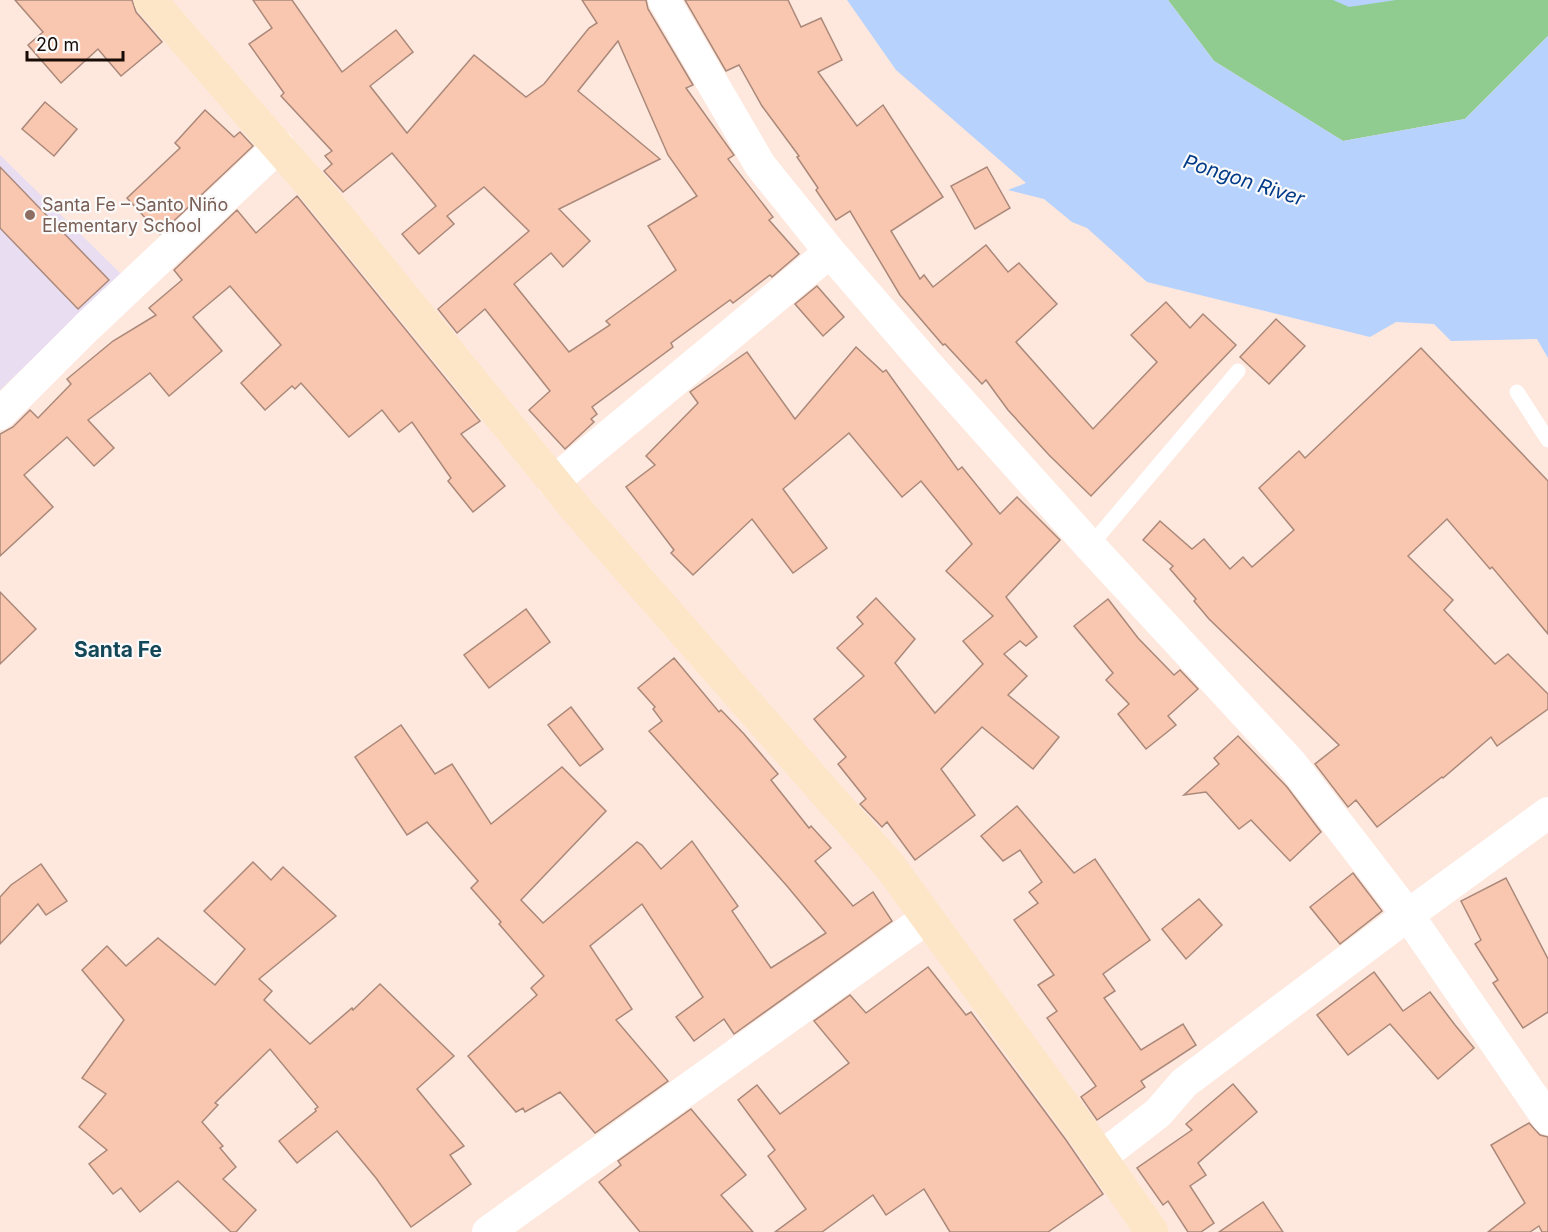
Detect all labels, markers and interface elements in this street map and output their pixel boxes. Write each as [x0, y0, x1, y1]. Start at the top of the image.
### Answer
scale bar [27, 24, 123, 62]
text: 20 m [36, 34, 79, 55]
water label: Pongon River [1180, 149, 1308, 211]
place label: Santa Fe – Santo Niño Elementary School [42, 194, 228, 236]
marker: Santa Fe – Santo Niño Elementary School [23, 208, 37, 222]
district label: Santa Fe [74, 637, 162, 662]

